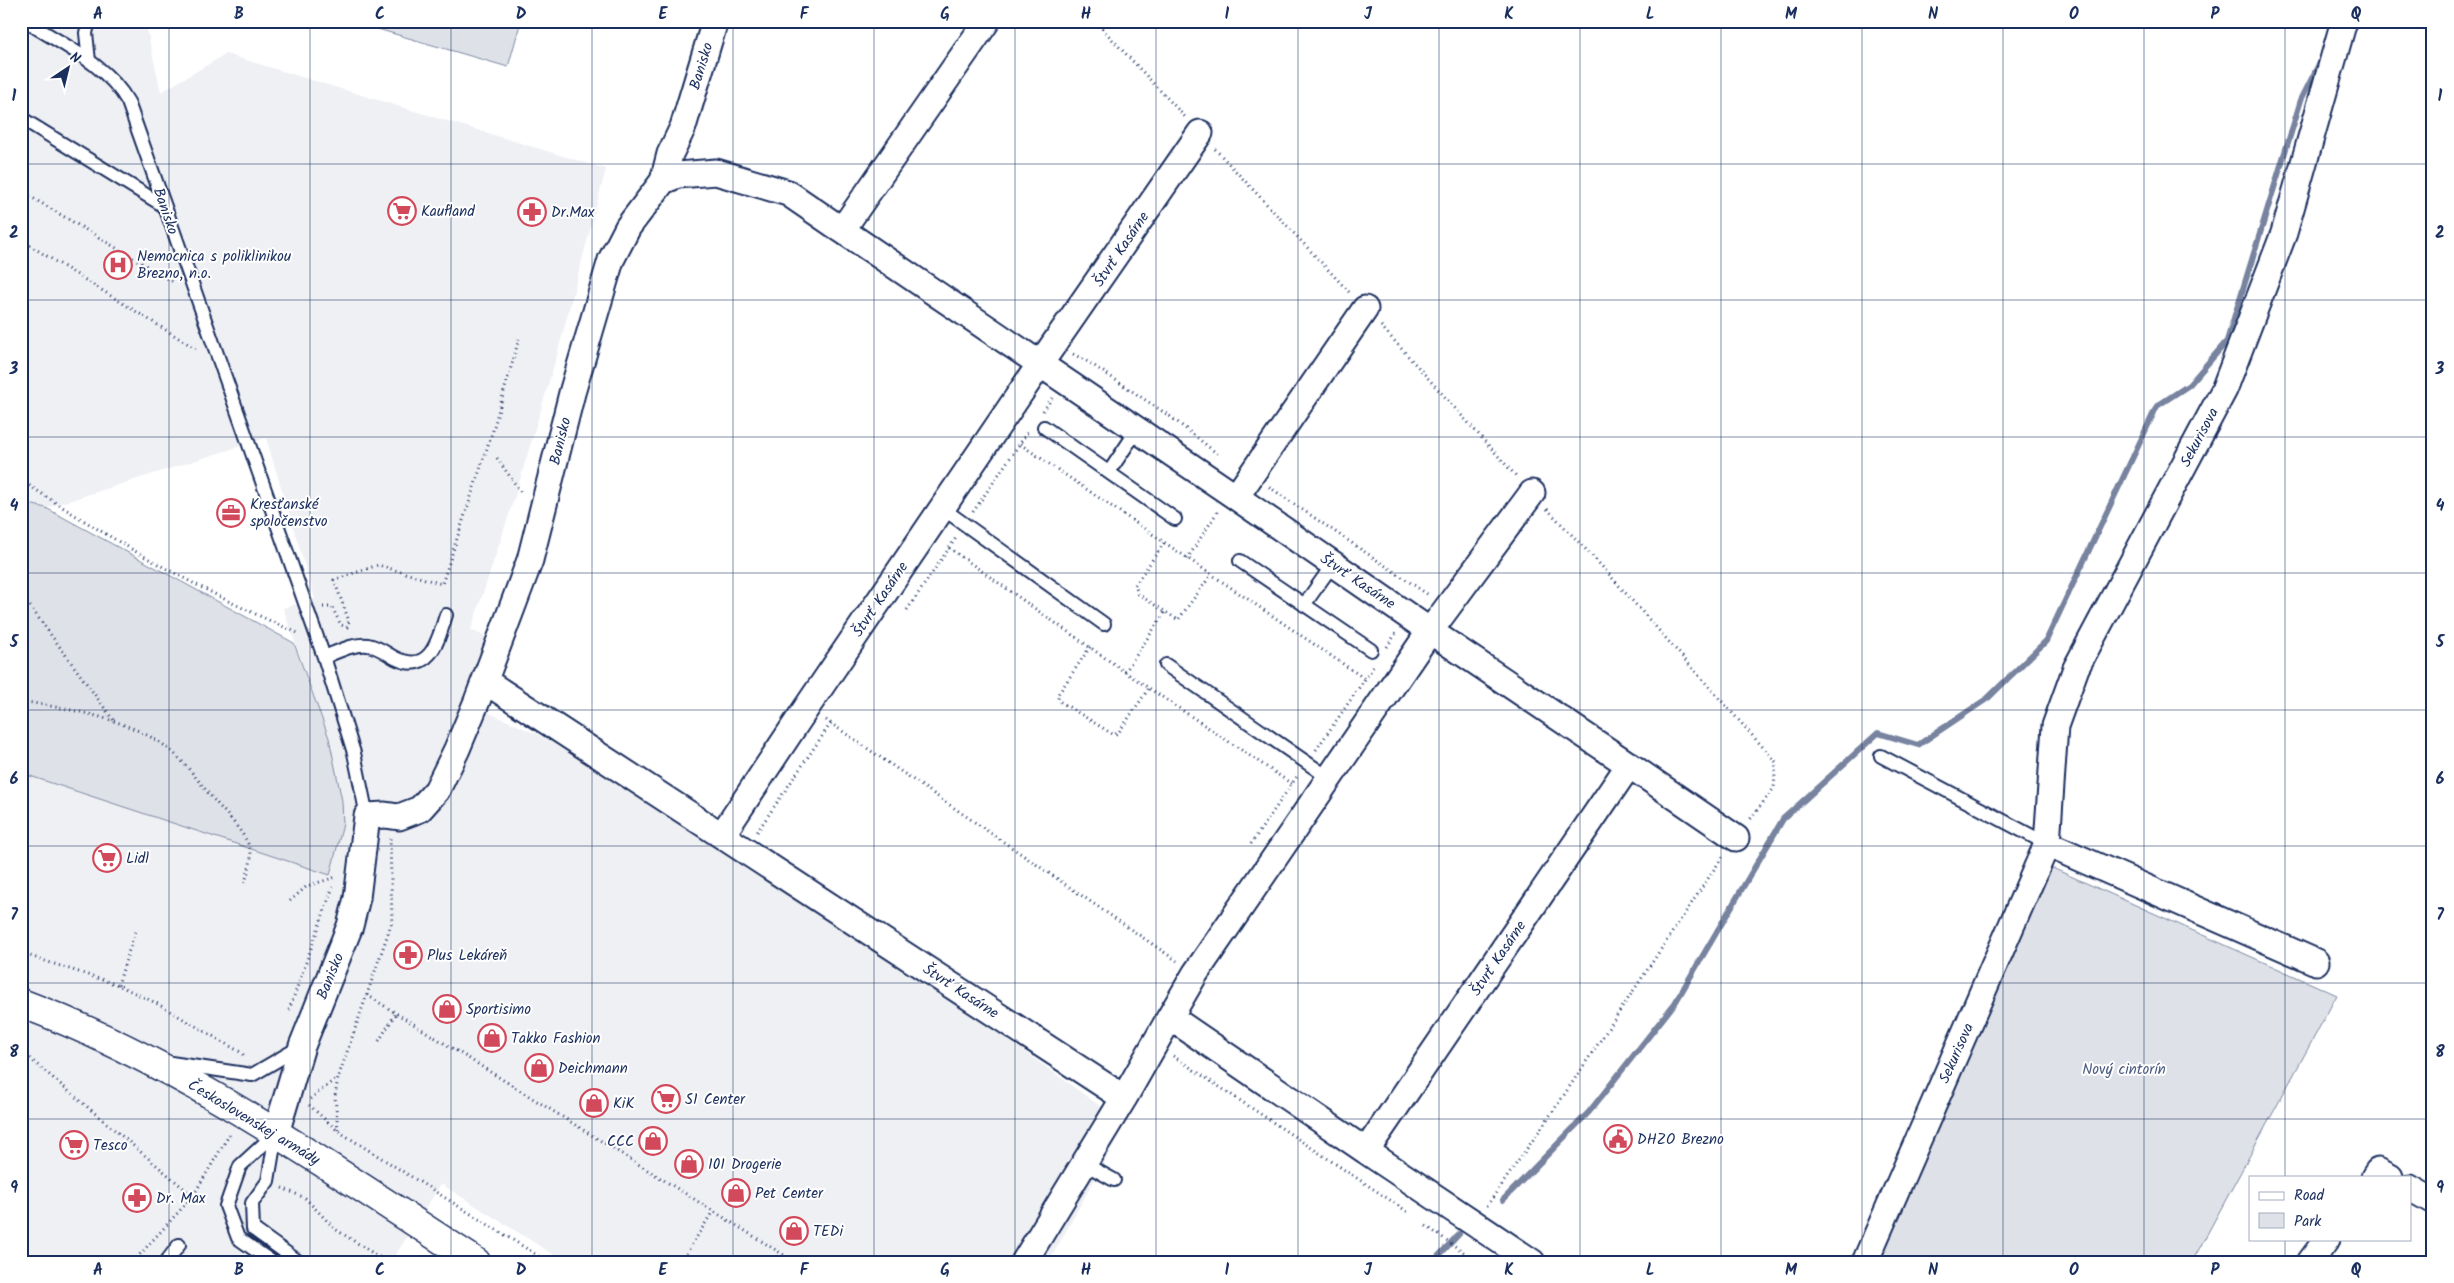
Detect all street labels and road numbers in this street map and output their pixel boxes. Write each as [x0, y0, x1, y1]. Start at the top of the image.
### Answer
street label: Banisko [683, 39, 721, 93]
street label: Banisko [146, 185, 184, 238]
street label: Štvrť Kasárne [1088, 207, 1156, 292]
street label: Sekurisova [2174, 404, 2226, 471]
street label: Banisko [543, 415, 579, 468]
street label: Štvrť Kasárne [1315, 548, 1400, 616]
street label: Štvrť Kasárne [847, 557, 915, 642]
street label: Štvrť Kasárne [1465, 916, 1533, 1001]
street label: Banisko [311, 949, 351, 1003]
street label: Štvrť Kasárne [918, 958, 1003, 1026]
street label: Sekurisova [1933, 1019, 1981, 1088]
street label: Československej armády [183, 1074, 325, 1172]

